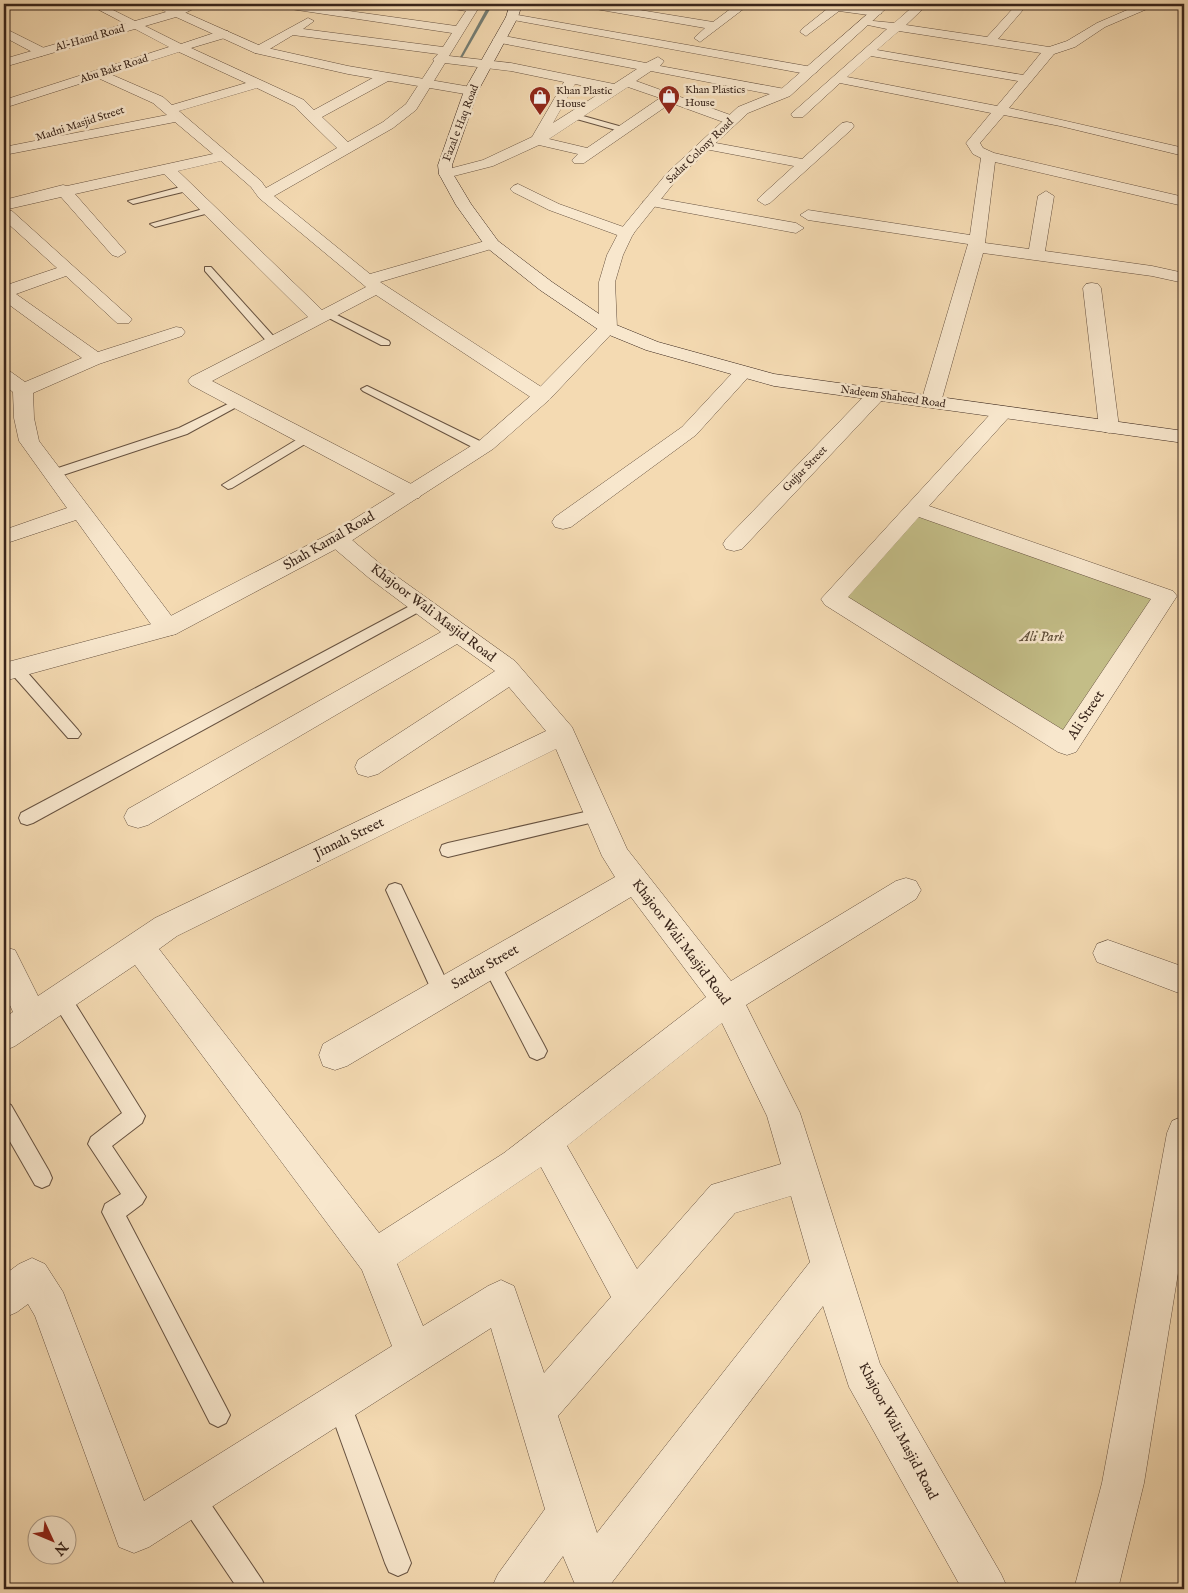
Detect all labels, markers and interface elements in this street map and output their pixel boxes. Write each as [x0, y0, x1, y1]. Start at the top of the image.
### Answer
street label: Al-Hamd Road [53, 21, 126, 55]
street label: Abu Bakr Road [77, 51, 150, 87]
street label: Fazal e Haq Road [440, 82, 482, 163]
place label: Khan Plastics House [685, 83, 745, 110]
place label: Khan Plastic House [556, 84, 612, 111]
shop icon: Khan Plastics House [657, 84, 681, 115]
shop icon: Khan Plastic House [528, 85, 552, 116]
street label: Madni Masjid Street [34, 103, 126, 145]
street label: Sadat Colony Road [663, 115, 737, 187]
street label: Nadeem Shaheed Road [839, 383, 947, 411]
street label: Gujjar Street [780, 443, 830, 495]
street label: Shah Kamal Road [280, 507, 378, 574]
street label: Khajoor Wali Masjid Road [367, 560, 500, 666]
park label: Ali Park [1018, 628, 1064, 646]
street label: Ali Street [1063, 687, 1109, 744]
street label: Jinnah Street [309, 813, 387, 864]
street label: Khajoor Wali Masjid Road [628, 876, 734, 1009]
street label: Sardar Street [448, 940, 522, 994]
street label: Khajoor Wali Masjid Road [854, 1359, 942, 1503]
north arrow [28, 1516, 78, 1566]
text: N [50, 1537, 72, 1559]

